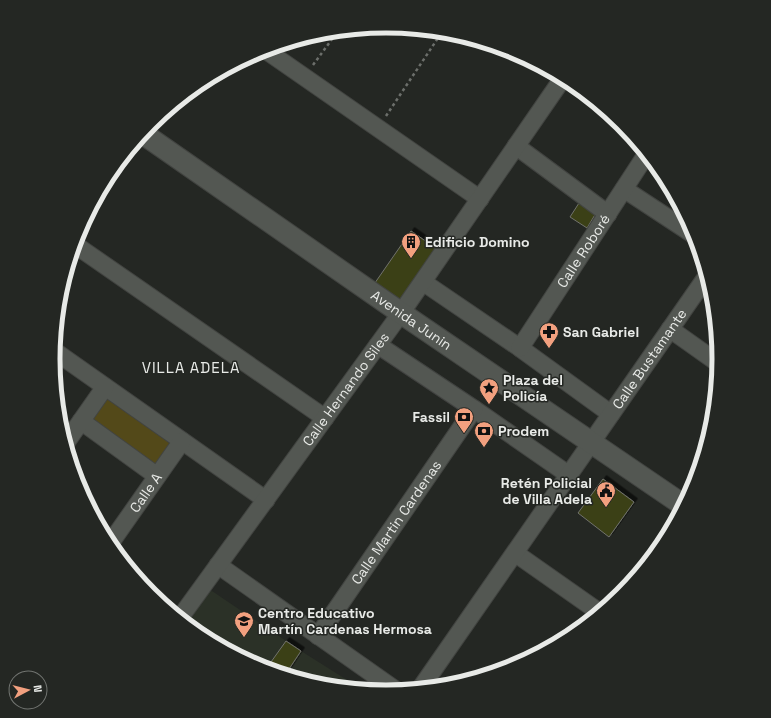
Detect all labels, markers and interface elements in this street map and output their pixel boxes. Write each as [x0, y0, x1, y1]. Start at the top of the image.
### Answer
street label: Calle Roboré [553, 211, 614, 291]
building icon: Edificio Domino [400, 231, 422, 259]
place label: Edificio Domino [425, 233, 530, 251]
street label: Avenida Junin [368, 286, 455, 354]
street label: Calle Bustamante [608, 305, 691, 413]
pharmacy icon: San Gabriel [538, 321, 560, 349]
place label: San Gabriel [563, 323, 639, 341]
street label: Calle Hernando Siles [298, 329, 393, 450]
district label: VILLA ADELA [142, 358, 240, 377]
place label: Plaza del Policía [503, 371, 563, 405]
place icon: Plaza del Policía [478, 377, 500, 405]
bank icon: Fassil [453, 406, 475, 434]
place label: Fassil [412, 408, 450, 426]
bank icon: Prodem [473, 420, 495, 448]
place label: Prodem [498, 422, 549, 440]
street label: Calle Martin Cardenas [347, 457, 445, 588]
street label: Calle A [126, 469, 166, 516]
place label: Retén Policial de Villa Adela [501, 474, 592, 508]
public building icon: Retén Policial de Villa Adela [595, 480, 617, 508]
place label: Centro Educativo Martín Cardenas Hermosa [258, 604, 432, 638]
school or university icon: Centro Educativo Martín Cardenas Hermosa [233, 610, 255, 638]
north arrow [8, 670, 48, 710]
text: N [31, 684, 45, 693]

